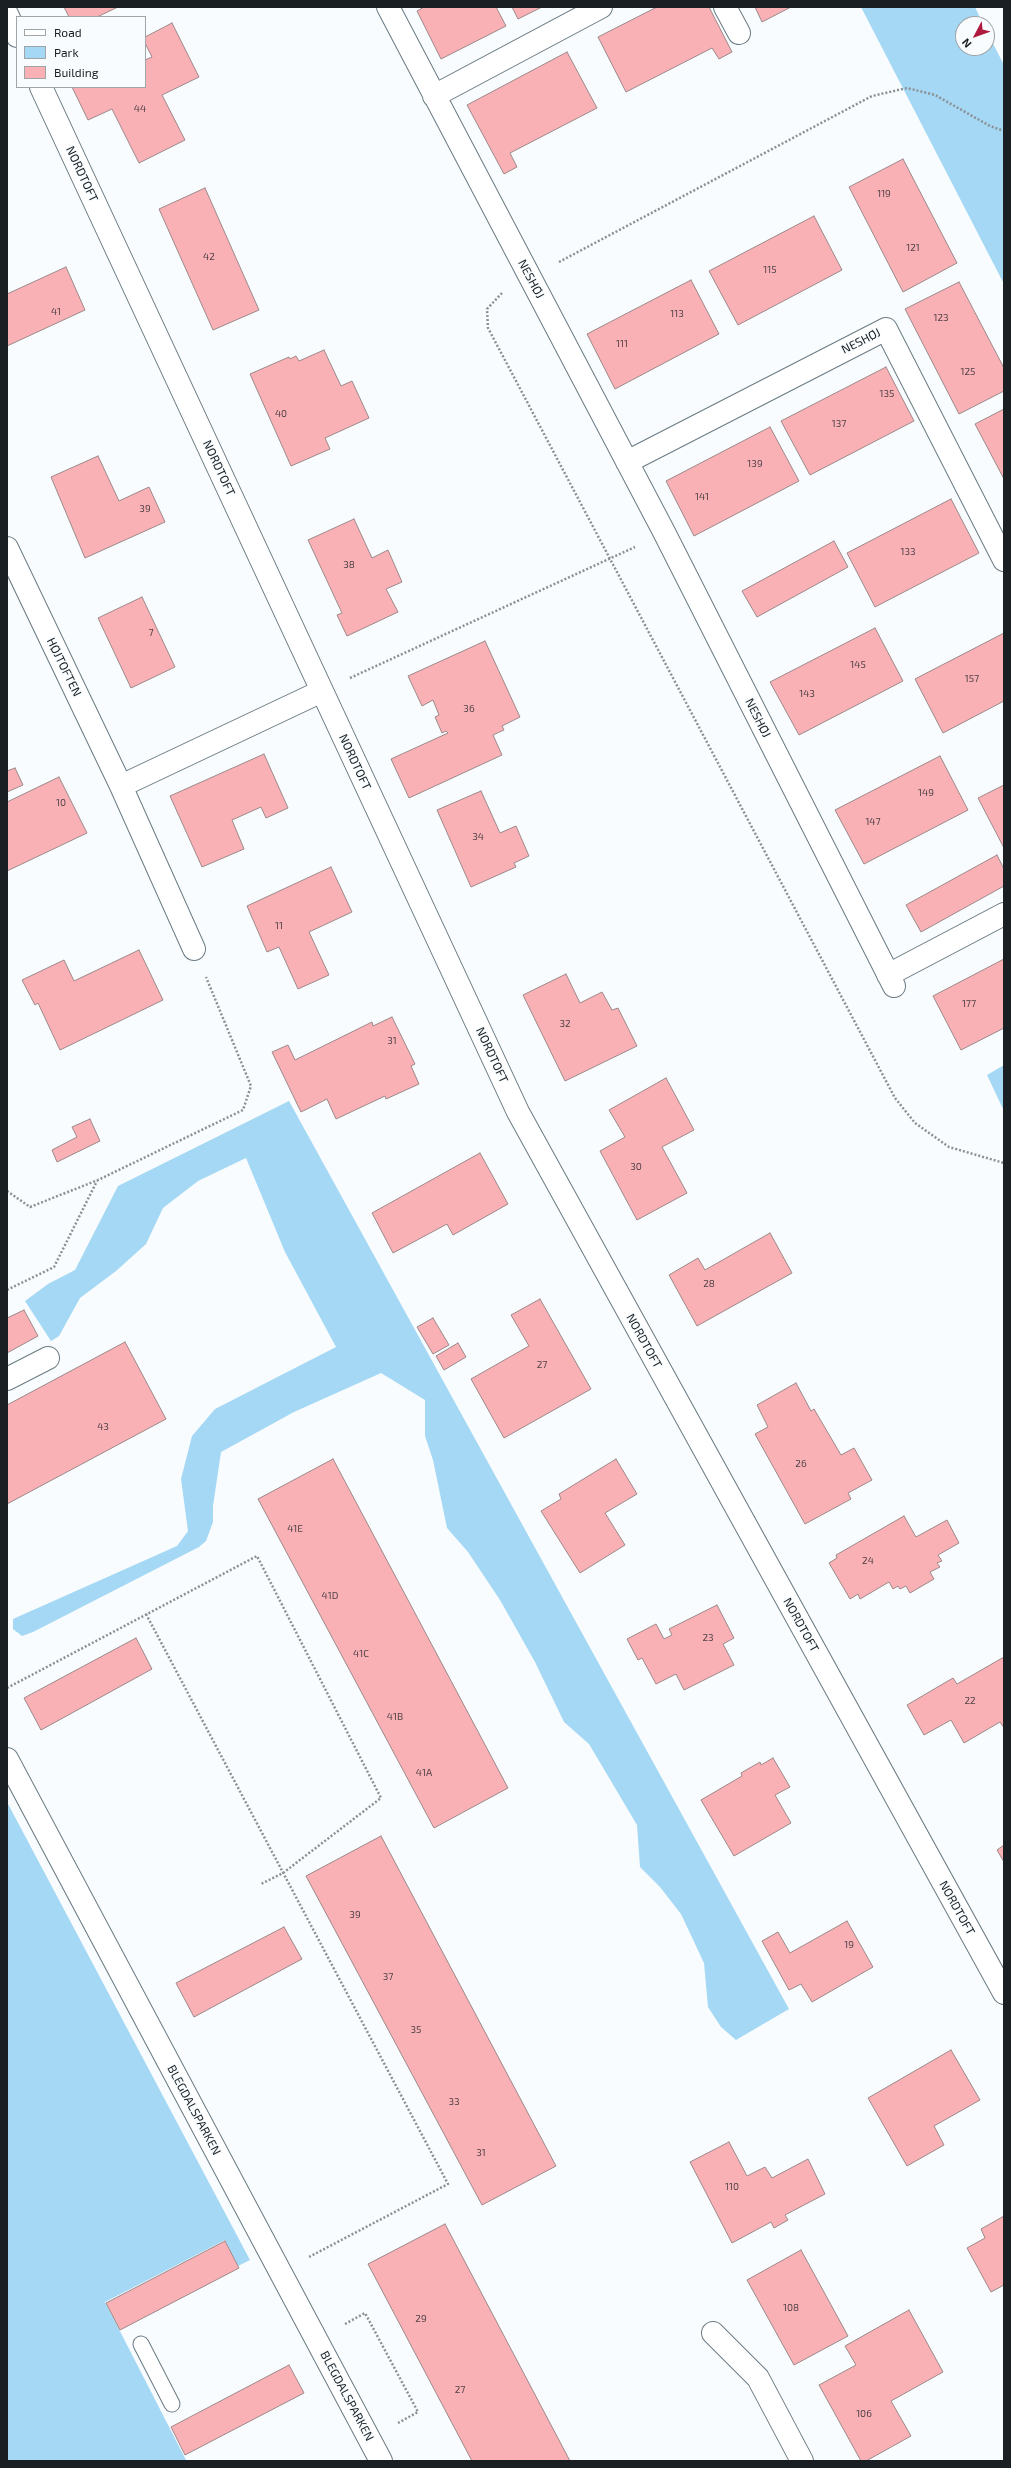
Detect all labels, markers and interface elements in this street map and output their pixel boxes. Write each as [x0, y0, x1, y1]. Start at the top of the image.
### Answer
legend [16, 16, 146, 88]
north arrow [955, 16, 995, 56]
text: Road [54, 25, 82, 39]
text: N [959, 36, 974, 51]
text: Park [54, 45, 79, 59]
text: Building [54, 65, 98, 79]
house number: 44 [134, 103, 146, 115]
street label: NORDTOFT [63, 144, 101, 204]
house number: 119 [877, 188, 891, 200]
house number: 121 [906, 242, 920, 254]
house number: 42 [203, 251, 215, 263]
street label: NESHØJ [515, 257, 547, 301]
house number: 115 [763, 264, 777, 276]
house number: 41 [51, 306, 61, 318]
house number: 113 [670, 308, 684, 320]
house number: 123 [933, 312, 949, 324]
street label: NESHØJ [839, 325, 883, 357]
house number: 111 [616, 338, 628, 350]
house number: 125 [961, 366, 975, 378]
house number: 135 [880, 388, 894, 400]
house number: 40 [275, 408, 287, 420]
house number: 137 [832, 418, 846, 430]
street label: NORDTOFT [200, 438, 238, 498]
house number: 139 [747, 458, 763, 470]
house number: 141 [695, 491, 709, 503]
house number: 39 [139, 503, 151, 515]
house number: 133 [900, 546, 916, 558]
house number: 38 [343, 559, 355, 571]
house number: 7 [148, 627, 154, 639]
street label: HØJTOFTEN [44, 635, 84, 699]
house number: 145 [850, 659, 866, 671]
house number: 157 [965, 673, 979, 685]
house number: 143 [799, 688, 815, 700]
street label: NESHØJ [742, 696, 774, 740]
house number: 36 [463, 703, 475, 715]
street label: NORDTOFT [336, 732, 374, 792]
house number: 149 [918, 787, 934, 799]
house number: 10 [56, 797, 66, 809]
house number: 147 [865, 816, 881, 828]
house number: 34 [472, 831, 484, 843]
house number: 11 [275, 920, 283, 932]
house number: 177 [962, 998, 976, 1010]
house number: 32 [559, 1018, 571, 1030]
street label: NORDTOFT [473, 1025, 511, 1085]
house number: 31 [387, 1035, 397, 1047]
house number: 30 [630, 1161, 642, 1173]
house number: 28 [703, 1278, 715, 1290]
street label: NORDTOFT [623, 1311, 665, 1371]
house number: 27 [537, 1359, 547, 1371]
house number: 43 [97, 1421, 109, 1433]
house number: 26 [795, 1458, 807, 1470]
house number: 41E [287, 1523, 303, 1535]
house number: 24 [862, 1555, 874, 1567]
house number: 41D [322, 1590, 338, 1602]
street label: NORDTOFT [780, 1595, 822, 1655]
house number: 23 [702, 1632, 714, 1644]
house number: 41C [353, 1648, 369, 1660]
house number: 22 [964, 1695, 976, 1707]
house number: 41B [387, 1711, 403, 1723]
house number: 41A [416, 1767, 432, 1779]
street label: NORDTOFT [936, 1878, 978, 1938]
house number: 39 [349, 1909, 361, 1921]
house number: 19 [844, 1939, 854, 1951]
house number: 37 [383, 1971, 393, 1983]
house number: 35 [411, 2024, 421, 2036]
street label: BLEGDALSPARKEN [164, 2063, 224, 2157]
house number: 33 [448, 2096, 460, 2108]
house number: 31 [476, 2147, 486, 2159]
house number: 110 [725, 2181, 739, 2193]
house number: 108 [783, 2302, 799, 2314]
house number: 29 [415, 2313, 427, 2325]
street label: BLEGDALSPARKEN [317, 2349, 377, 2443]
house number: 27 [455, 2384, 465, 2396]
house number: 106 [856, 2408, 872, 2420]

